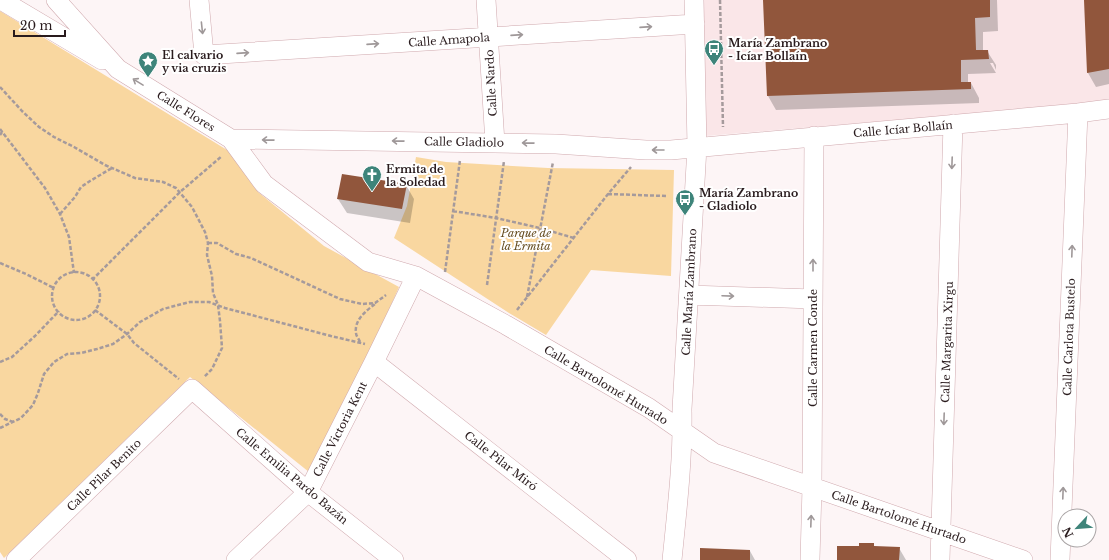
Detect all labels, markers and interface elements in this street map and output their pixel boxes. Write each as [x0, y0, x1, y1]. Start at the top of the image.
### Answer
scale bar [14, 12, 65, 38]
text: 20 m [20, 18, 52, 33]
one-way arrow [198, 21, 205, 34]
one-way arrow [639, 24, 652, 31]
street label: Calle Amapola [408, 30, 491, 50]
one-way arrow [510, 32, 523, 39]
place label: María Zambrano - Icíar Bollaín [728, 36, 827, 63]
bus stop icon: María Zambrano - Icíar Bollaín [703, 38, 725, 66]
one-way arrow [366, 41, 379, 48]
place label: El calvario y via cruzis [162, 48, 226, 75]
one-way arrow [236, 49, 249, 56]
street label: Calle Nardo [482, 49, 500, 117]
place icon: El calvario y via cruzis [137, 50, 159, 78]
one-way arrow [132, 77, 144, 85]
street label: Calle Flores [154, 88, 218, 134]
street label: Calle Icíar Bollaín [853, 118, 954, 140]
street label: Calle Gladiolo [424, 134, 504, 150]
one-way arrow [262, 136, 275, 144]
one-way arrow [392, 137, 405, 145]
one-way arrow [522, 139, 535, 147]
one-way arrow [652, 146, 665, 154]
one-way arrow [948, 156, 955, 169]
place label: Ermita de la Soledad [386, 162, 446, 189]
church icon: Ermita de la Soledad [361, 164, 383, 192]
place label: María Zambrano - Gladiolo [699, 186, 798, 213]
bus stop icon: María Zambrano - Gladiolo [674, 188, 696, 216]
park label: Parque de la Ermita [500, 226, 551, 253]
street label: Calle María Zambrano [679, 228, 699, 356]
one-way arrow [1069, 245, 1076, 258]
one-way arrow [809, 259, 817, 272]
street label: Calle Carlota Bustelo [1060, 278, 1078, 396]
street label: Calle Margarita Xirgu [938, 280, 956, 403]
street label: Calle Carmen Conde [806, 289, 820, 407]
one-way arrow [721, 292, 734, 300]
street label: Calle Bartolomé Hurtado [541, 342, 671, 428]
street label: Calle Victoria Kent [310, 378, 370, 479]
one-way arrow [941, 412, 948, 425]
street label: Calle Emilia Pardo Bazán [233, 425, 351, 527]
street label: Calle Pilar Miró [462, 428, 540, 494]
street label: Calle Pilar Benito [64, 436, 144, 514]
street label: Calle Bartolomé Hurtado [830, 487, 968, 547]
one-way arrow [1059, 487, 1067, 500]
north arrow [1057, 508, 1097, 548]
one-way arrow [807, 515, 815, 528]
text: N [1059, 524, 1077, 540]

